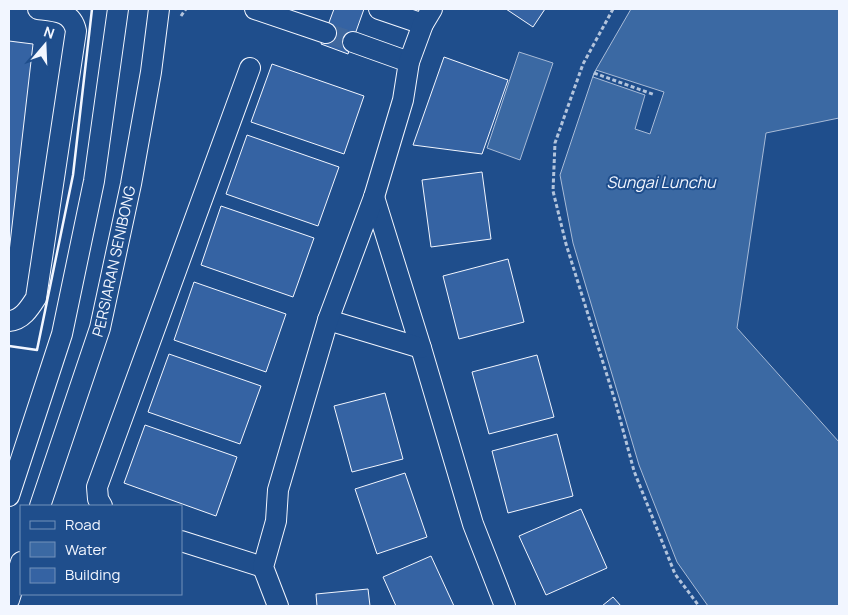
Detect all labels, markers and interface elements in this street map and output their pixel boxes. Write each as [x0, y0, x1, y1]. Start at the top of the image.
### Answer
north arrow [20, 20, 70, 70]
text: N [42, 22, 57, 43]
water label: Sungai Lunchu [606, 171, 717, 193]
street label: PERSIARAN SENIBONG [87, 183, 140, 340]
legend [20, 505, 182, 595]
text: Road [65, 514, 101, 535]
text: Water [65, 539, 107, 560]
text: Building [65, 564, 120, 585]

